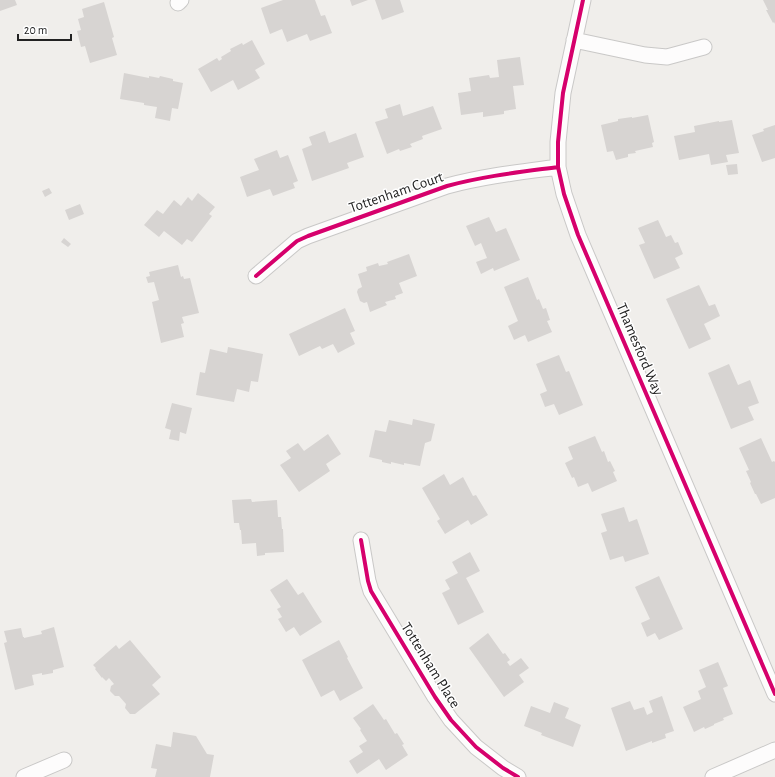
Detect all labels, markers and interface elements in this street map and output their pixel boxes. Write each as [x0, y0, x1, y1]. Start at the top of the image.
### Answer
scale bar [18, 16, 71, 42]
text: 20 m [24, 24, 47, 36]
street label: Tottenham Court [347, 169, 446, 216]
street label: Thamesford Way [613, 301, 666, 398]
street label: Tottenham Place [398, 620, 463, 711]

